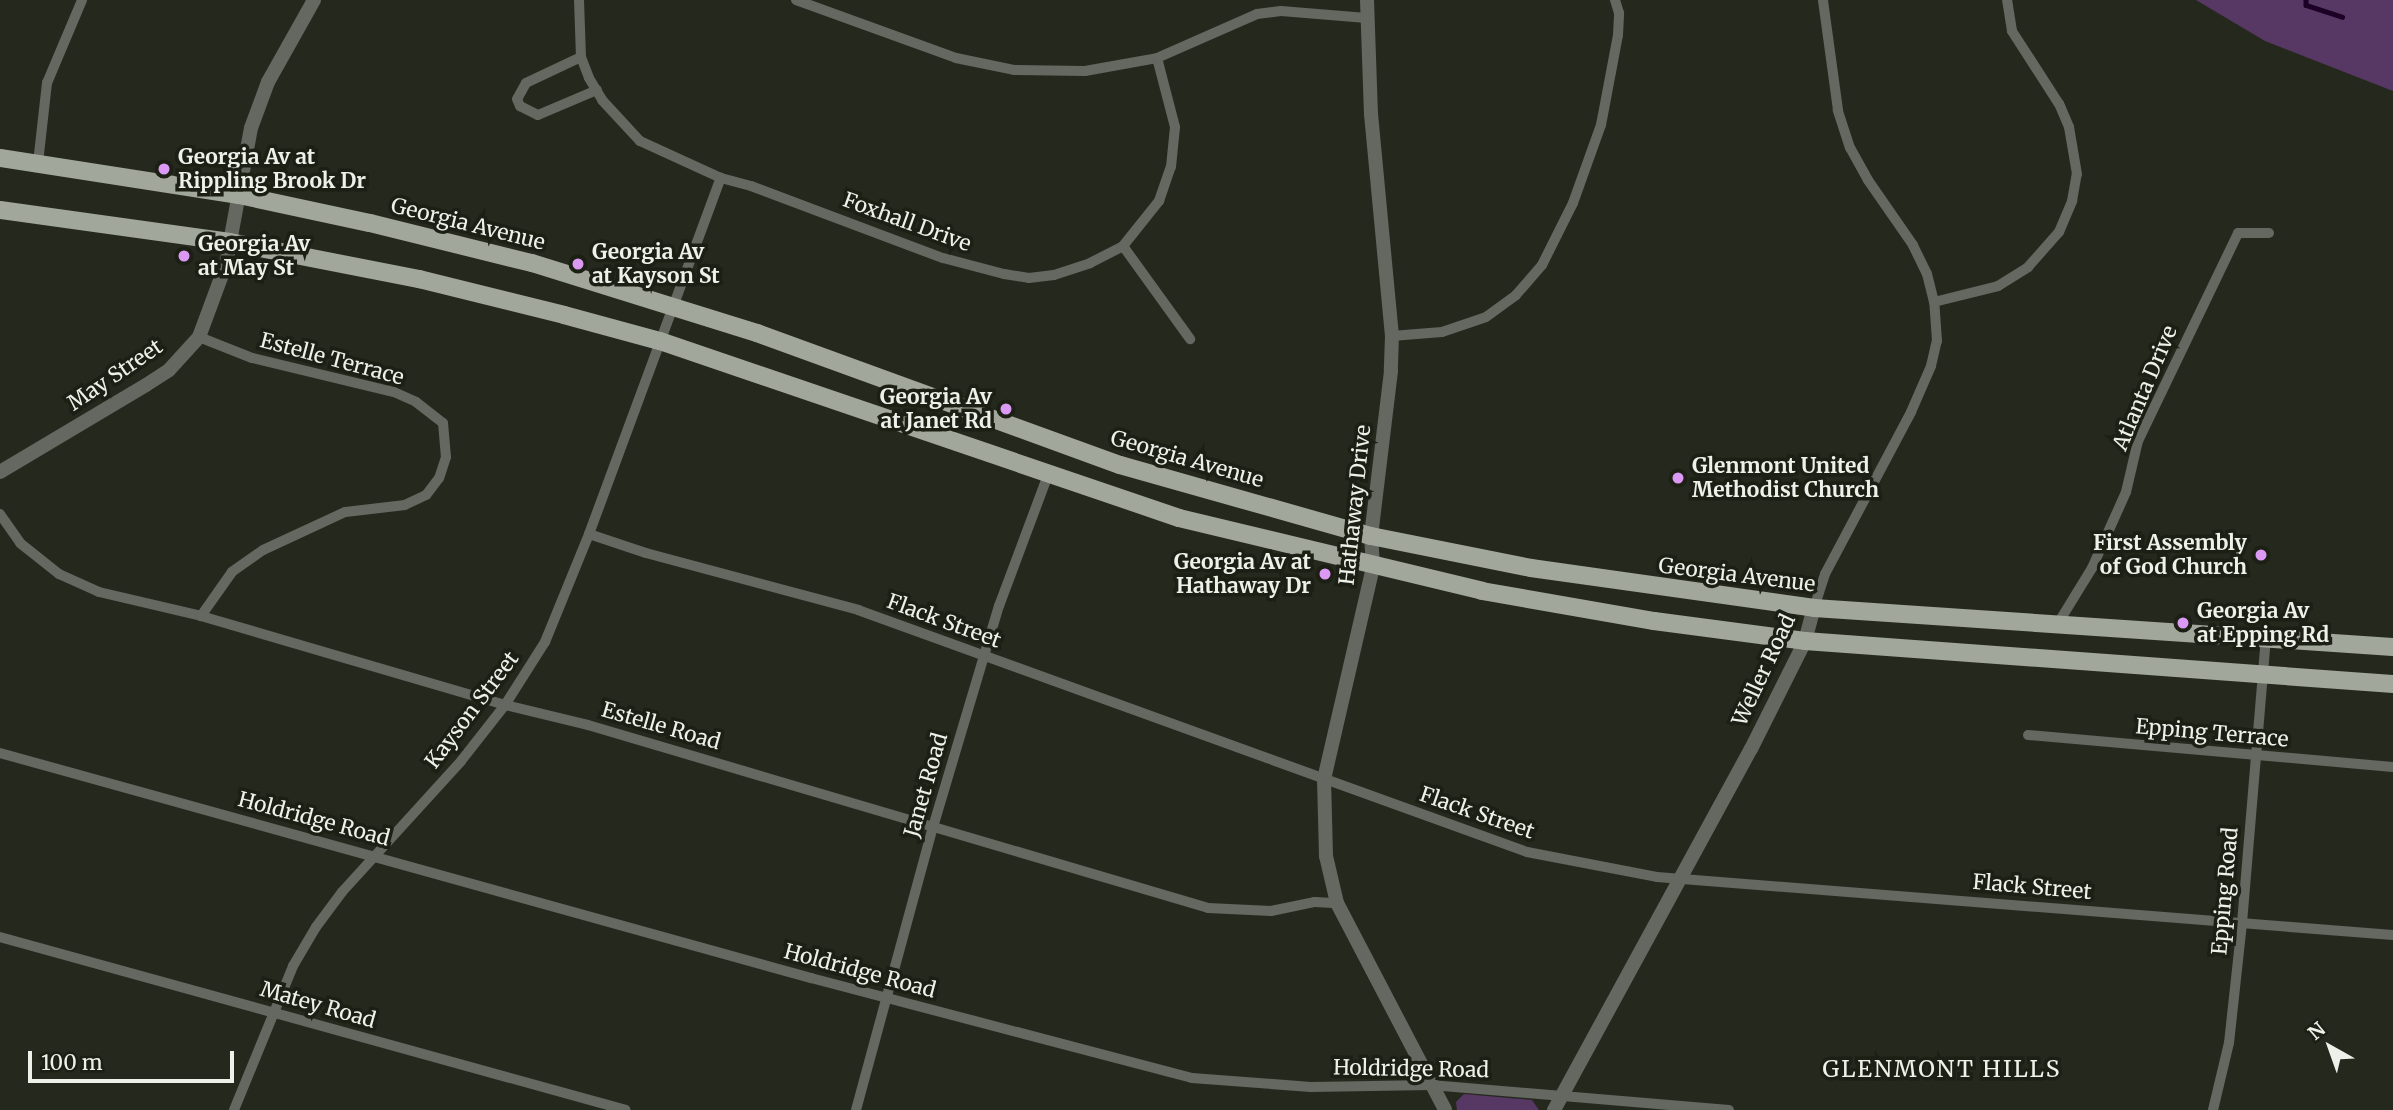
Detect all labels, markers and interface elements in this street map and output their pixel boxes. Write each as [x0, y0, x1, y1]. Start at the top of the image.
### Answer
place label: Georgia Av at Rippling Brook Dr [178, 144, 366, 194]
marker: Georgia Av at Rippling Brook Dr [156, 161, 172, 177]
street label: Foxhall Drive [840, 187, 974, 257]
street label: Georgia Avenue [388, 193, 548, 255]
place label: Georgia Av at May St [198, 231, 310, 281]
place label: Georgia Av at Kayson St [592, 239, 720, 289]
marker: Georgia Av at May St [176, 248, 192, 264]
marker: Georgia Av at Kayson St [570, 256, 586, 272]
street label: Atlanta Drive [2107, 322, 2183, 454]
street label: Estelle Terrace [257, 328, 407, 390]
street label: May Street [63, 334, 167, 416]
place label: Georgia Av at Janet Rd [880, 384, 992, 434]
marker: Georgia Av at Janet Rd [998, 401, 1014, 417]
street label: Hathaway Drive [1334, 424, 1376, 586]
street label: Georgia Avenue [1108, 425, 1266, 493]
place label: Glenmont United Methodist Church [1692, 453, 1879, 503]
marker: Glenmont United Methodist Church [1670, 470, 1686, 486]
place label: First Assembly of God Church [2093, 530, 2247, 580]
marker: First Assembly of God Church [2253, 547, 2269, 563]
place label: Georgia Av at Hathaway Dr [1174, 549, 1311, 599]
street label: Georgia Avenue [1657, 553, 1817, 597]
marker: Georgia Av at Hathaway Dr [1317, 566, 1333, 582]
street label: Flack Street [884, 589, 1004, 653]
place label: Georgia Av at Epping Rd [2197, 598, 2329, 648]
street label: Weller Road [1727, 610, 1801, 730]
marker: Georgia Av at Epping Rd [2175, 615, 2191, 631]
street label: Kayson Street [420, 647, 524, 773]
street label: Estelle Road [599, 697, 723, 755]
street label: Epping Terrace [2134, 714, 2290, 752]
street label: Janet Road [899, 730, 953, 840]
street label: Flack Street [1416, 782, 1538, 844]
street label: Holdridge Road [235, 787, 393, 851]
street label: Epping Road [2207, 826, 2243, 956]
street label: Flack Street [1971, 869, 2093, 905]
street label: Holdridge Road [781, 939, 939, 1003]
street label: Matey Road [257, 977, 379, 1033]
north arrow [2295, 1012, 2365, 1082]
text: N [2303, 1017, 2330, 1045]
scale bar [32, 1036, 238, 1080]
text: 100 m [41, 1049, 103, 1076]
street label: Holdridge Road [1333, 1055, 1489, 1083]
district label: GLENMONT HILLS [1824, 1055, 2060, 1083]

